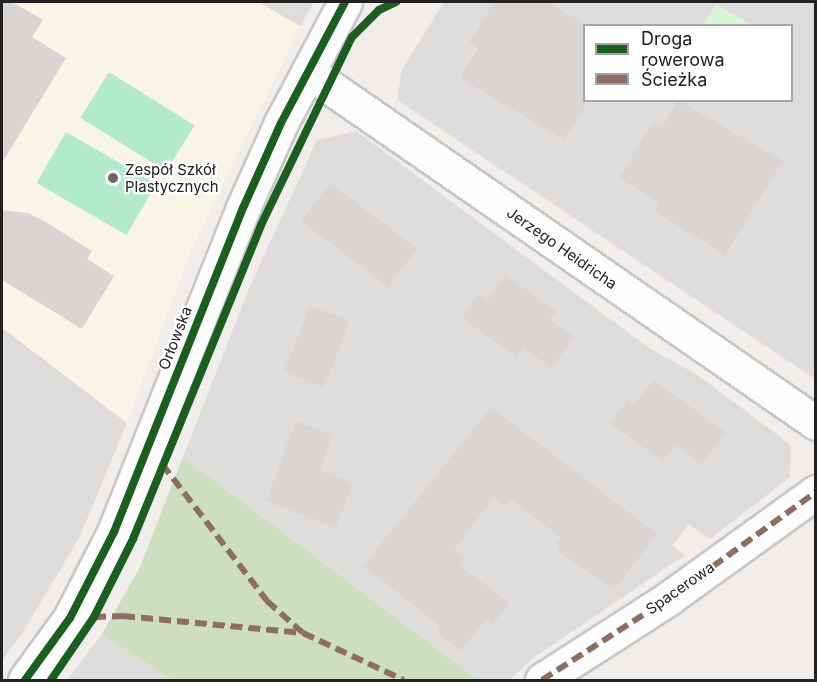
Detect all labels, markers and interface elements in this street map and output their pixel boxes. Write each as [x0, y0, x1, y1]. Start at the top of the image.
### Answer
legend [583, 24, 793, 102]
text: Droga rowerowa [641, 28, 725, 70]
text: Ścieżka [641, 69, 707, 90]
place label: Zespół Szkół Plastycznych [125, 160, 219, 195]
marker: Zespół Szkół Plastycznych [106, 171, 120, 185]
street label: Jerzego Heidricha [503, 203, 621, 293]
street label: Orłowska [155, 304, 195, 372]
street label: Spacerowa [642, 558, 718, 618]

